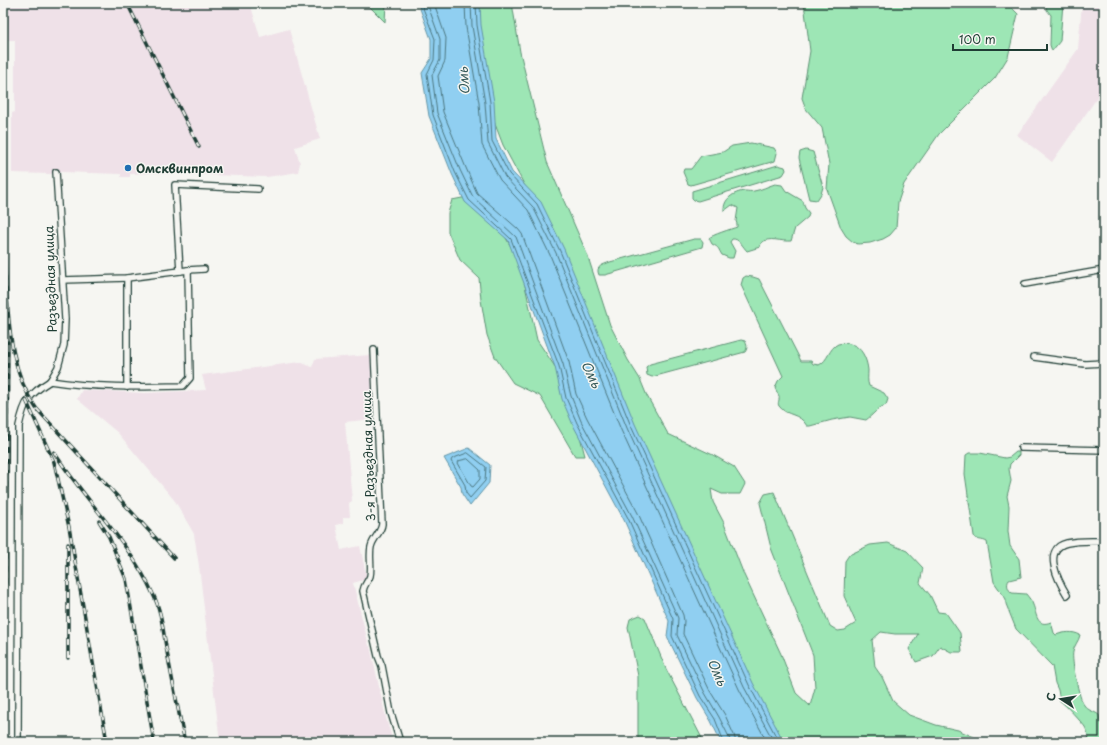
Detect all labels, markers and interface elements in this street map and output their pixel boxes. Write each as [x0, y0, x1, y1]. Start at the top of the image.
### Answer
scale bar [953, 26, 1047, 52]
text: 100 m [959, 30, 996, 48]
water label: Омь [452, 65, 473, 96]
place label: Омсквинпром [136, 159, 223, 177]
marker: Омсквинпром [123, 163, 133, 173]
street label: Разъездная улица [39, 225, 61, 333]
water label: Омь [577, 357, 607, 392]
street label: 3-я Разъездная улица [357, 390, 379, 522]
water label: Омь [704, 655, 733, 690]
north arrow [1041, 679, 1081, 719]
text: С [1042, 691, 1060, 703]

